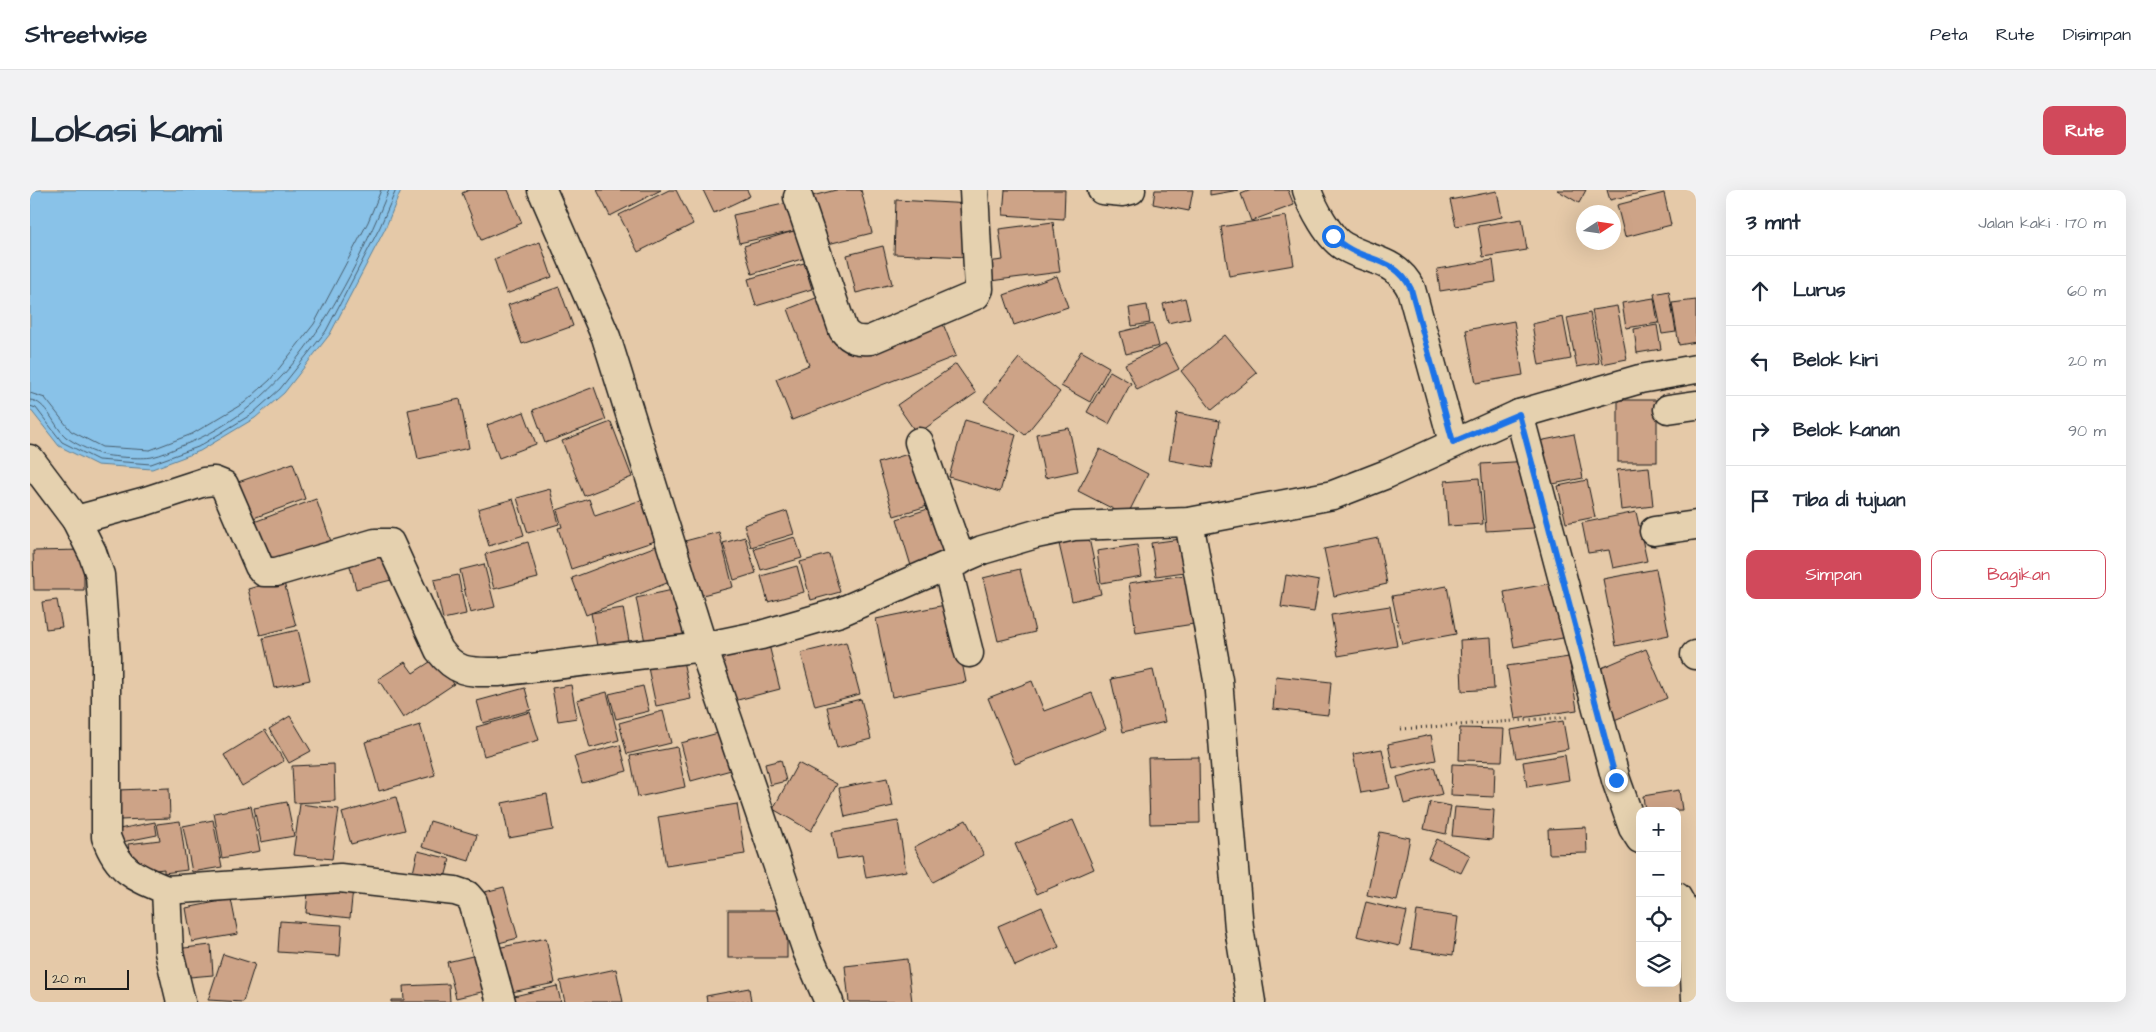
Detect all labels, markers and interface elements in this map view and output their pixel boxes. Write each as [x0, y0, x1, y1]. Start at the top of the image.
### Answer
text: Streetwise [25, 18, 147, 52]
text: Peta [1930, 22, 1968, 47]
text: Rute [1996, 22, 2035, 47]
text: Disimpan [2063, 22, 2131, 47]
text: Lokasi kami [30, 106, 222, 155]
button: Rute [2043, 106, 2126, 155]
north arrow [1576, 205, 1621, 250]
text: 3 mnt [1746, 208, 1800, 237]
text: Jalan kaki · 170 m [1978, 212, 2106, 234]
route start [1322, 225, 1345, 248]
icon: ahead [1746, 277, 1774, 305]
text: Lurus [1793, 277, 1845, 304]
text: 60 m [2067, 280, 2106, 302]
icon: left [1746, 347, 1774, 375]
text: Belok kiri [1793, 347, 1878, 374]
text: 20 m [2068, 350, 2106, 372]
icon: right [1746, 417, 1774, 445]
text: Belok kanan [1793, 417, 1900, 444]
text: 90 m [2068, 420, 2106, 442]
icon: arrive [1746, 487, 1774, 515]
text: Tiba di tujuan [1793, 487, 1905, 514]
button: Simpan [1746, 550, 1921, 599]
button: Bagikan [1931, 550, 2106, 599]
route end [1605, 769, 1628, 792]
map controls [1636, 807, 1681, 987]
button: + [1636, 807, 1681, 852]
button: − [1636, 852, 1681, 897]
button: locate [1636, 897, 1681, 942]
button: layers [1636, 942, 1681, 987]
scale bar [45, 967, 129, 990]
text: 20 m [52, 969, 85, 989]

